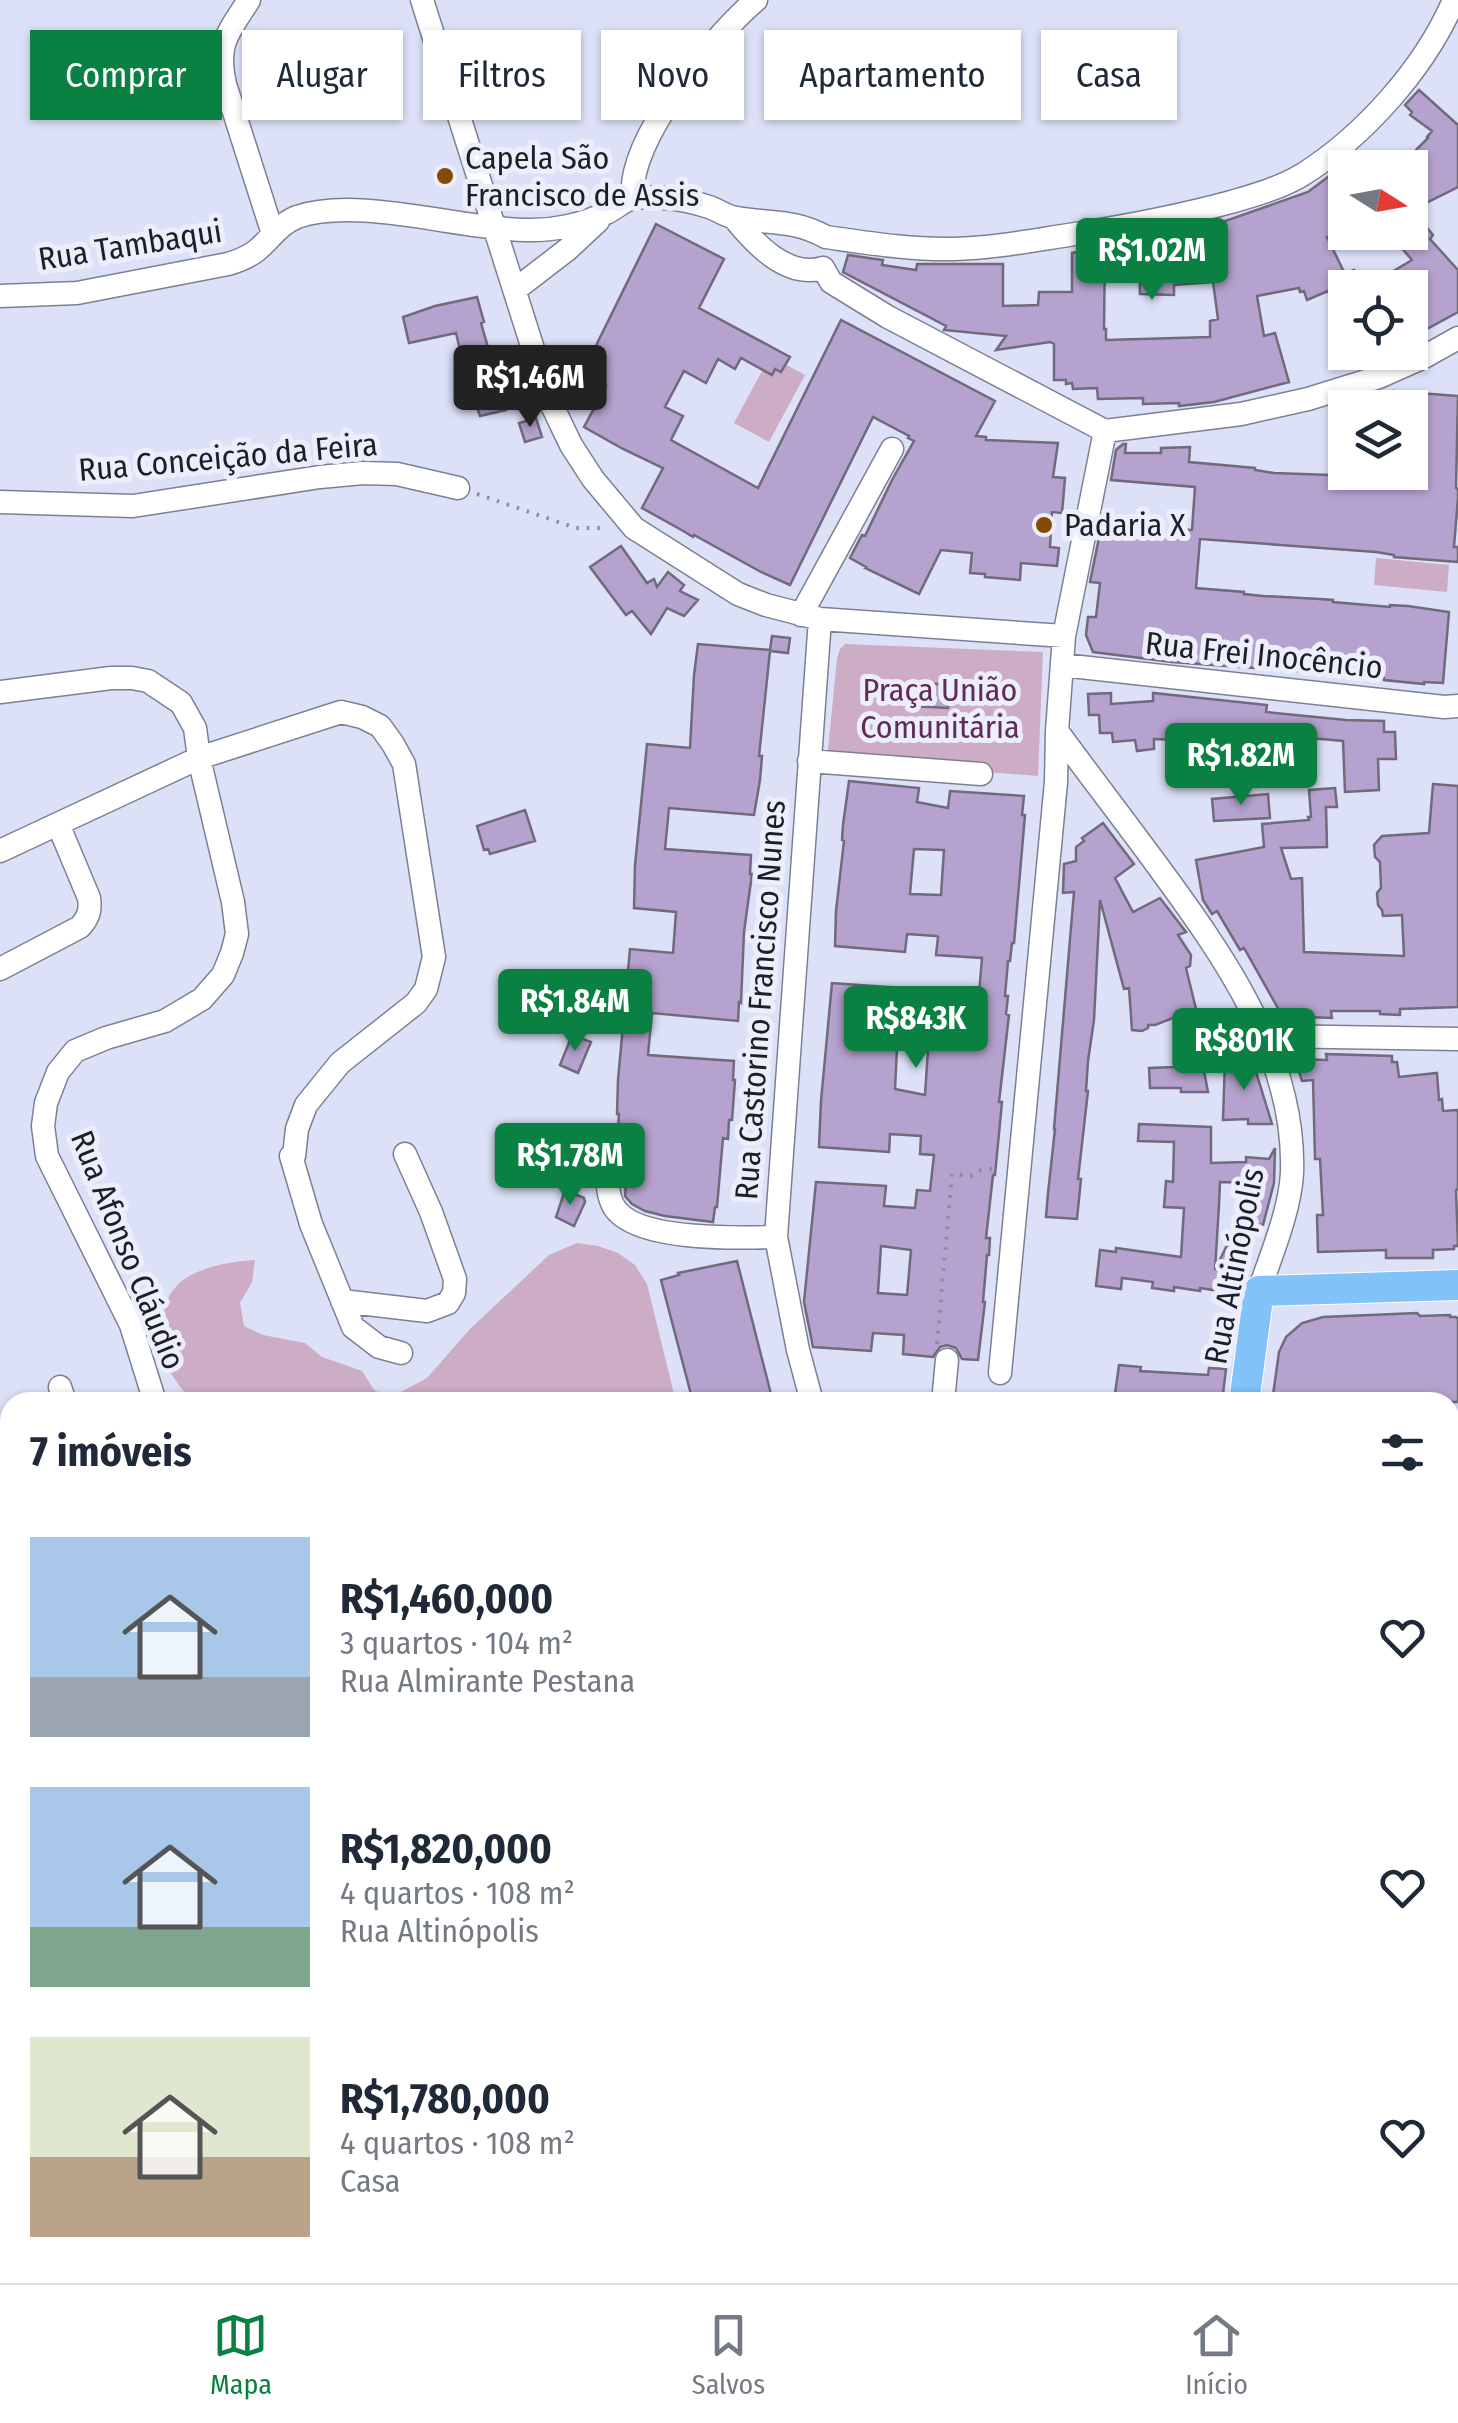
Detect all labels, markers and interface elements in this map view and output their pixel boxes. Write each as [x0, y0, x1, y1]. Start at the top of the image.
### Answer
chip: Comprar [30, 30, 222, 120]
chip: Alugar [242, 30, 403, 120]
chip: Filtros [423, 30, 581, 120]
chip: Novo [601, 30, 744, 120]
chip: Apartamento [764, 30, 1021, 120]
chip: Casa [1041, 30, 1177, 120]
place label: Capela São Francisco de Assis [465, 139, 700, 214]
north arrow [1328, 150, 1428, 250]
map controls [1328, 150, 1428, 490]
marker: Capela São Francisco de Assis [434, 165, 456, 187]
street label: Rua Tambaqui [36, 212, 224, 278]
pin: R$1.02M [1060, 218, 1244, 303]
text: R$1.02M [1098, 231, 1206, 269]
button: locate [1328, 270, 1428, 370]
pin: R$1.46M [438, 345, 622, 430]
text: R$1.46M [476, 358, 584, 396]
button: layers [1328, 390, 1428, 490]
street label: Rua Conceição da Feira [77, 425, 379, 489]
place label: Padaria X [1064, 506, 1186, 544]
marker: Padaria X [1033, 514, 1055, 536]
street label: Rua Frei Inocêncio [1143, 624, 1385, 686]
park label: Praça União Comunitária [860, 671, 1020, 746]
pin: R$1.82M [1149, 723, 1333, 808]
text: R$1.82M [1187, 736, 1295, 774]
street label: Rua Castorino Francisco Nunes [727, 799, 793, 1201]
pin: R$1.84M [483, 969, 667, 1054]
text: R$1.84M [520, 982, 630, 1020]
pin: R$843K [835, 986, 997, 1071]
text: R$843K [866, 999, 966, 1037]
pin: R$801K [1163, 1008, 1325, 1093]
text: R$801K [1194, 1021, 1294, 1059]
pin: R$1.78M [478, 1123, 662, 1208]
street label: Rua Afonso Cláudio [63, 1125, 193, 1375]
text: R$1.78M [517, 1136, 623, 1174]
street label: Rua Altinópolis [1196, 1165, 1272, 1367]
icon: filters [1375, 1425, 1430, 1480]
text: 7 imóveis [30, 1427, 192, 1477]
text: R$1,460,000 [340, 1574, 553, 1624]
icon: home [110, 1577, 230, 1697]
icon: heart [1375, 1610, 1430, 1665]
text: 3 quartos · 104 m² [340, 1624, 573, 1662]
text: Rua Almirante Pestana [340, 1662, 635, 1700]
text: R$1,820,000 [340, 1824, 552, 1874]
icon: home [110, 1827, 230, 1947]
icon: heart [1375, 1860, 1430, 1915]
text: 4 quartos · 108 m² [340, 1874, 575, 1912]
text: Rua Altinópolis [340, 1912, 539, 1950]
text: R$1,780,000 [340, 2074, 550, 2124]
icon: home [110, 2077, 230, 2197]
icon: heart [1375, 2110, 1430, 2165]
text: 4 quartos · 108 m² [340, 2124, 575, 2162]
text: Casa [340, 2162, 401, 2200]
tab: Mapa [210, 2308, 272, 2401]
tab: Salvos [692, 2308, 765, 2401]
tab: Início [1185, 2308, 1248, 2401]

